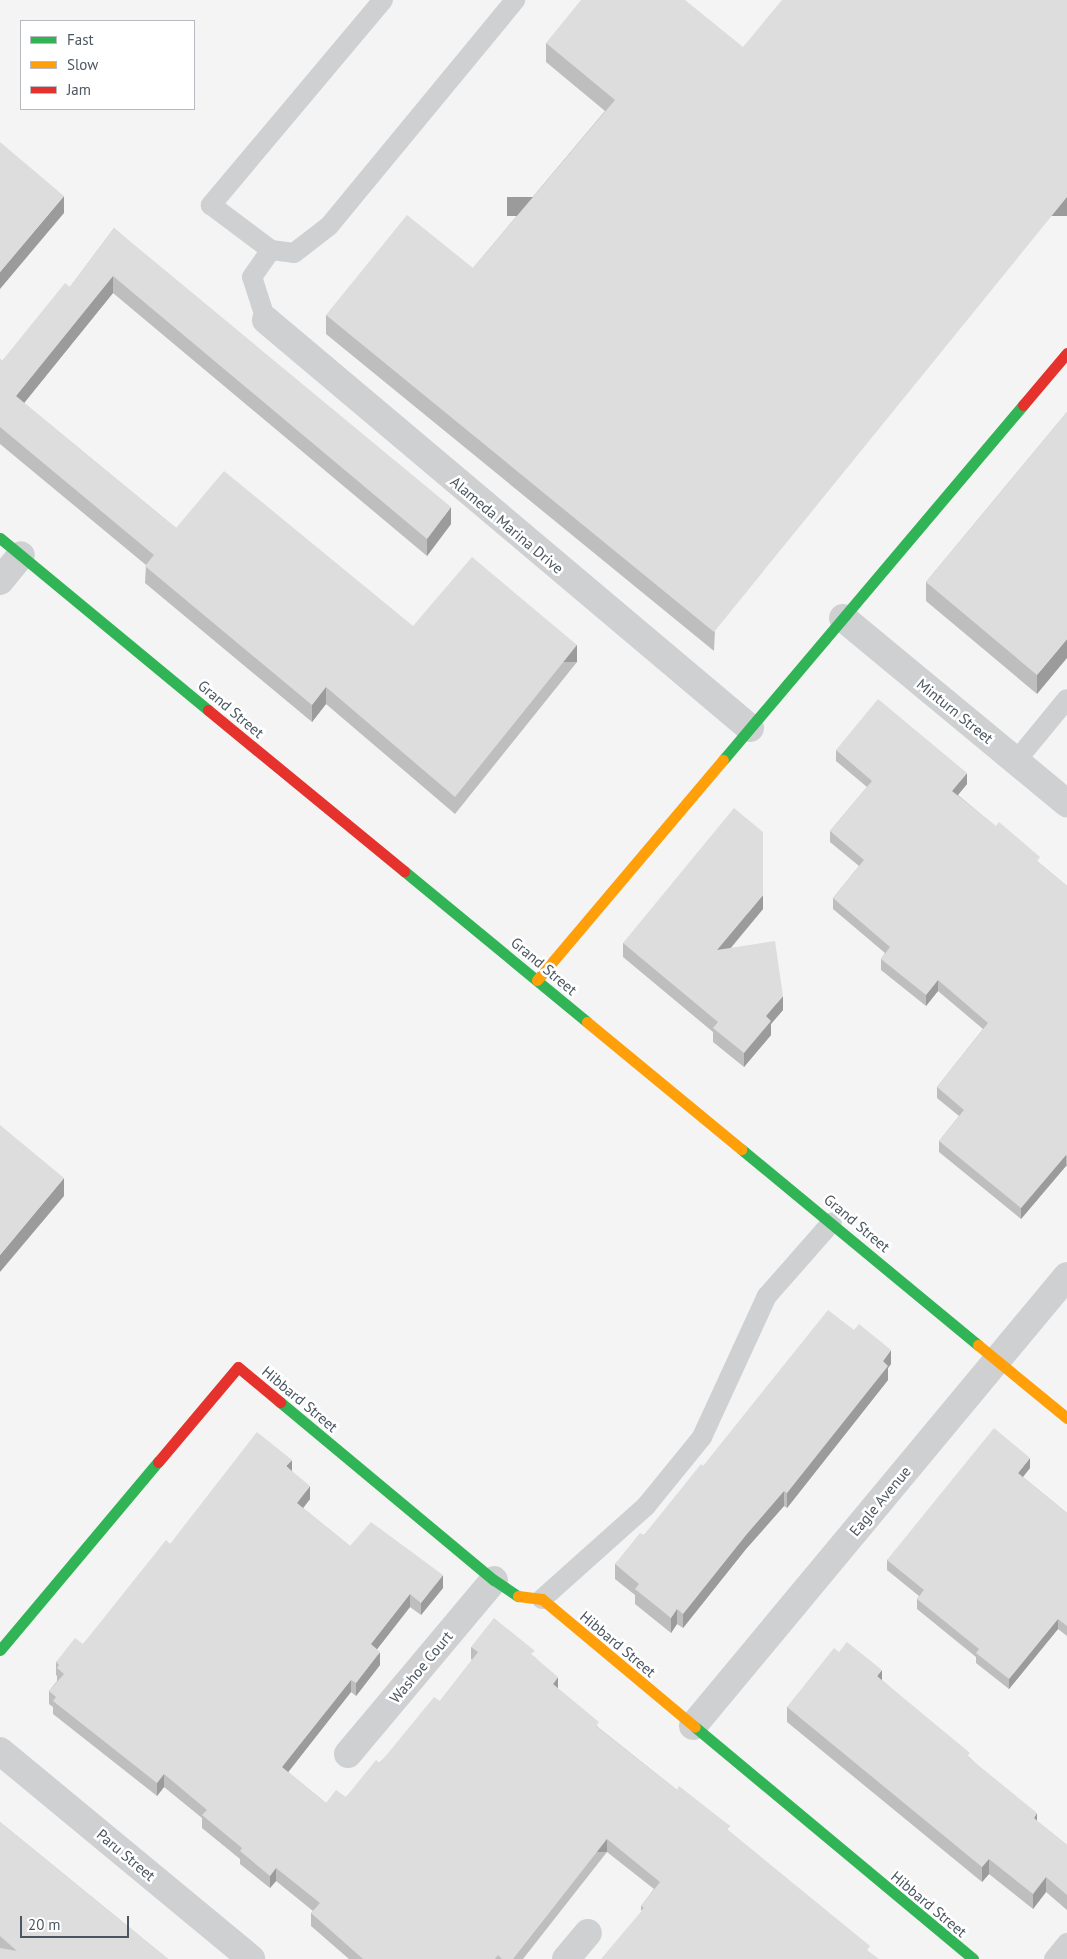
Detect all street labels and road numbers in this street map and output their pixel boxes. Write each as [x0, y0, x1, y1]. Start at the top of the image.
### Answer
street label: Alameda Marina Drive [447, 473, 567, 577]
street label: Minturn Street [913, 675, 997, 747]
street label: Grand Street [194, 676, 268, 742]
street label: Grand Street [507, 933, 581, 999]
street label: Grand Street [820, 1190, 894, 1256]
street label: Hibbard Street [259, 1362, 341, 1436]
street label: Eagle Avenue [845, 1462, 915, 1540]
street label: Hibbard Street [577, 1607, 659, 1681]
street label: Washoe Court [386, 1627, 456, 1707]
street label: Paru Street [93, 1825, 159, 1885]
street label: Hibbard Street [888, 1867, 970, 1941]

